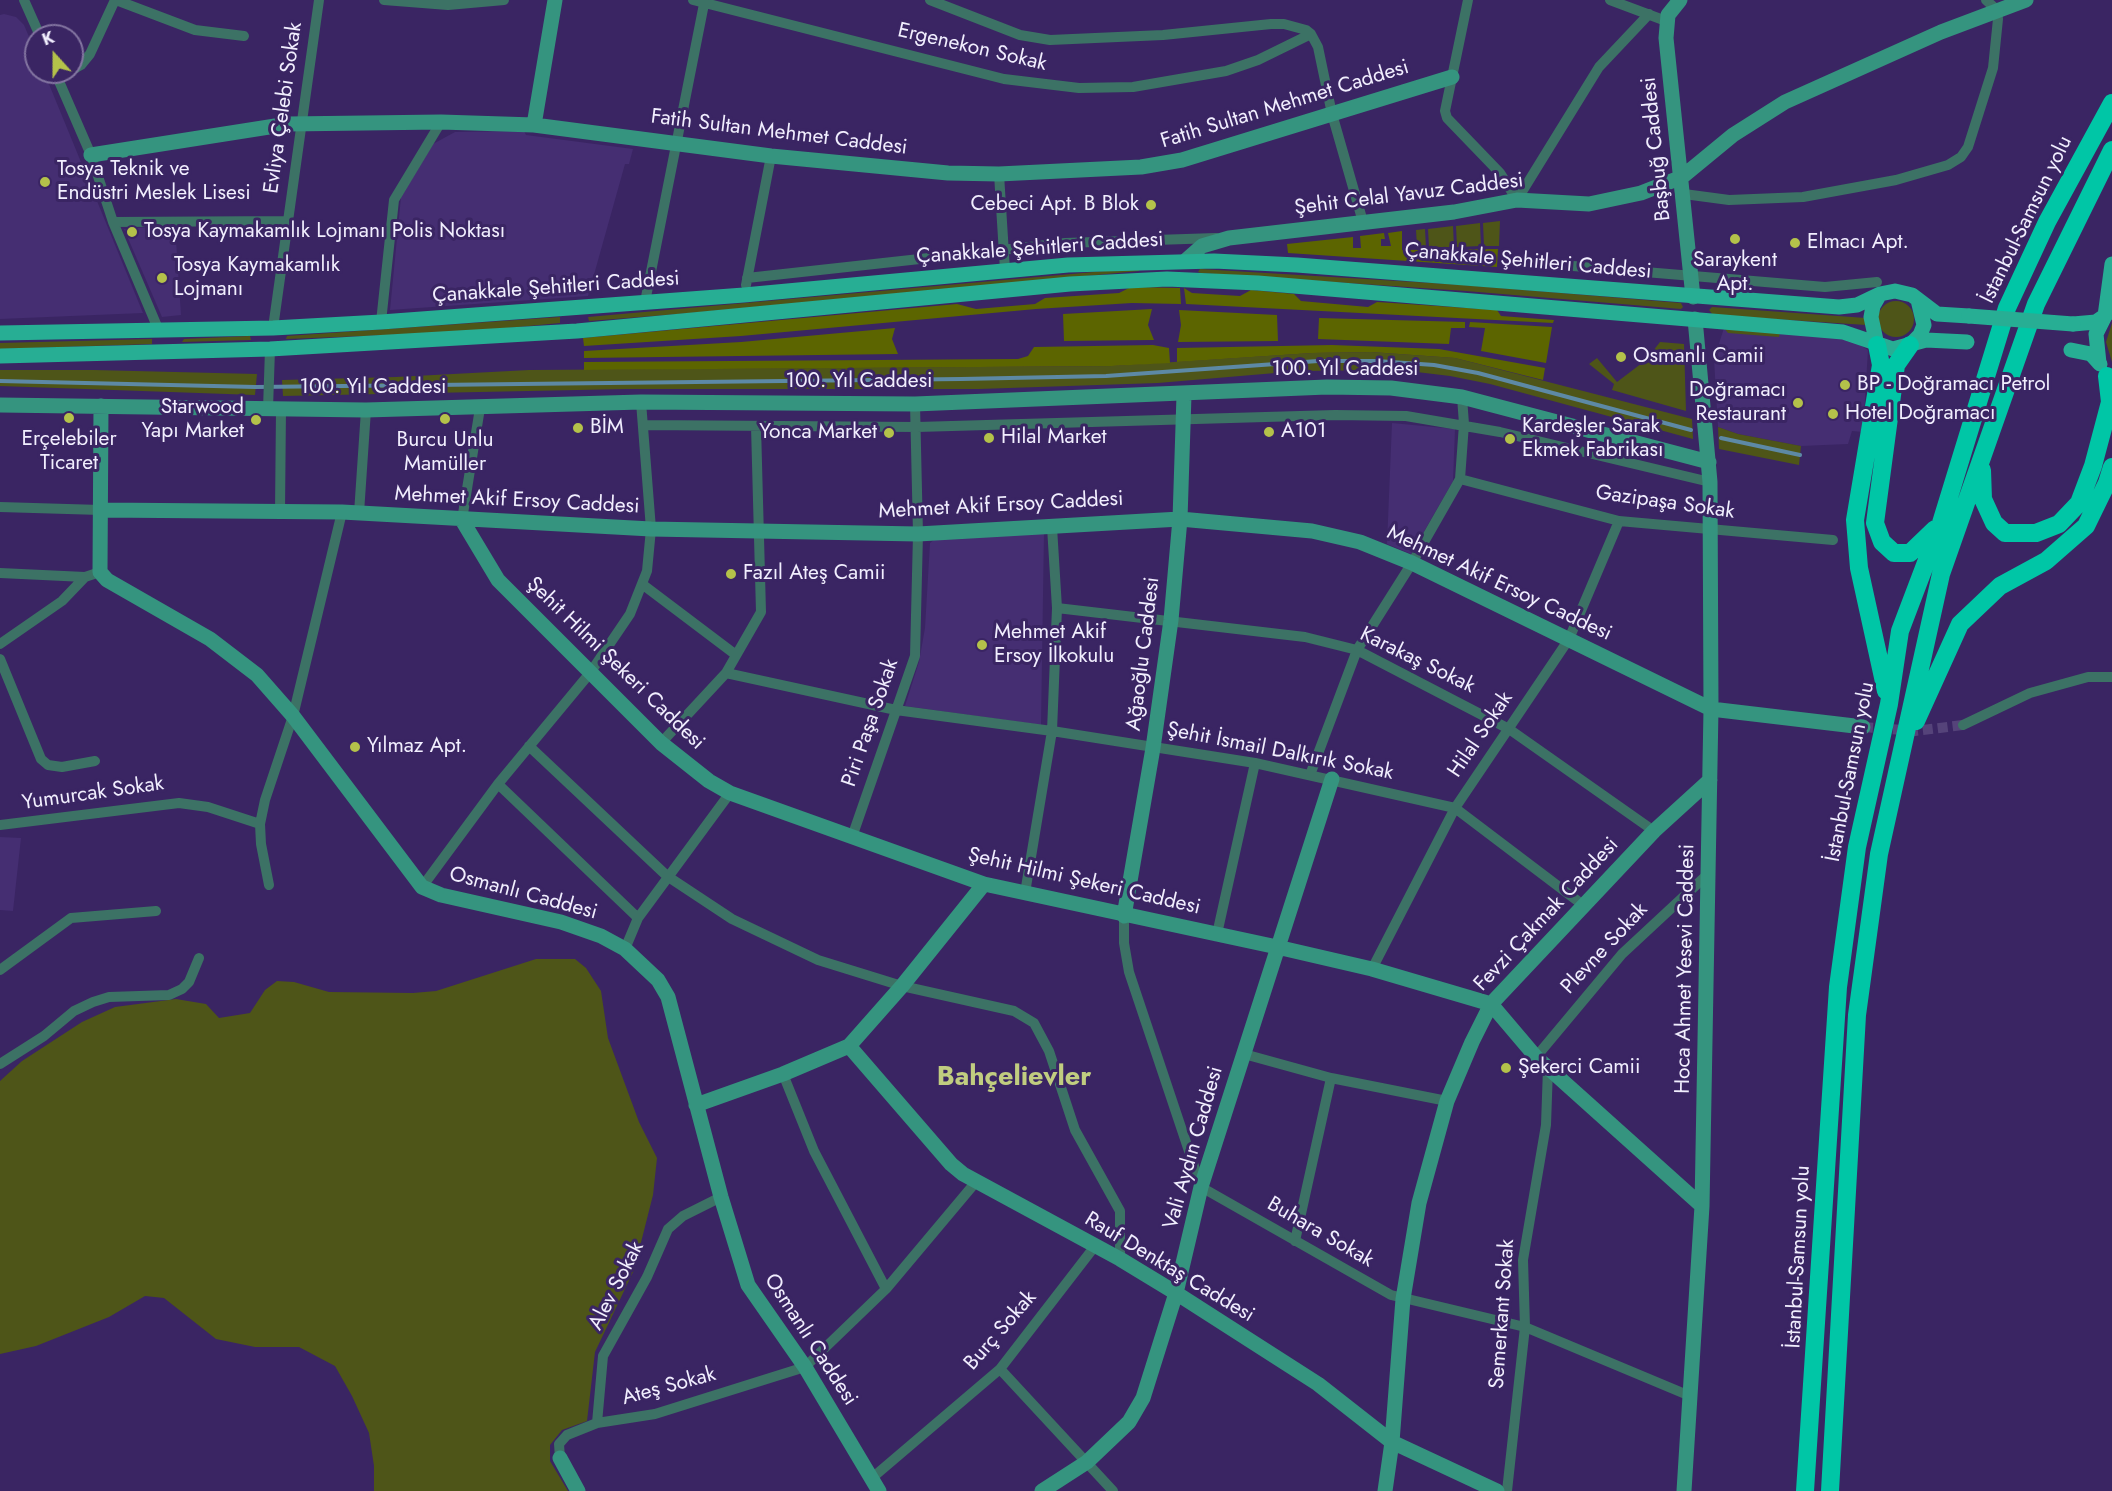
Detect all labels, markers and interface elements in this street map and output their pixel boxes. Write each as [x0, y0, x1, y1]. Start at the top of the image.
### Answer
street label: Ergenekon Sokak [895, 19, 1049, 77]
street label: Evliya Çelebi Sokak [259, 21, 309, 195]
north arrow [24, 24, 84, 84]
text: K [39, 26, 57, 51]
street label: Fatih Sultan Mehmet Caddesi [1158, 55, 1412, 155]
street label: Başbuğ Caddesi [1637, 76, 1677, 222]
street label: Fatih Sultan Mehmet Caddesi [649, 105, 909, 161]
street label: İstanbul-Samsun yolu [1976, 132, 2078, 308]
place label: Tosya Teknik ve Endüstri Meslek Lisesi [57, 157, 251, 207]
street label: Şehit Celal Yavuz Caddesi [1293, 168, 1525, 222]
marker: Tosya Teknik ve Endüstri Meslek Lisesi [38, 175, 52, 189]
place label: Cebeci Apt. B Blok [970, 192, 1139, 218]
marker: Cebeci Apt. B Blok [1144, 198, 1158, 212]
place label: Tosya Kaymakamlık Lojmanı Polis Noktası [144, 219, 505, 245]
marker: Tosya Kaymakamlık Lojmanı Polis Noktası [125, 225, 139, 239]
street label: Çanakkale Şehitleri Caddesi [916, 228, 1164, 270]
place label: Elmacı Apt. [1807, 230, 1909, 256]
marker: Saraykent Apt. [1728, 232, 1742, 246]
marker: Elmacı Apt. [1788, 236, 1802, 250]
street label: Çanakkale Şehitleri Caddesi [1403, 239, 1653, 285]
place label: Saraykent Apt. [1693, 248, 1777, 298]
place label: Tosya Kaymakamlık Lojmanı [174, 253, 340, 303]
street label: Çanakkale Şehitleri Caddesi [432, 267, 680, 309]
marker: Tosya Kaymakamlık Lojmanı [155, 271, 169, 285]
place label: Osmanlı Camii [1633, 344, 1764, 370]
marker: Osmanlı Camii [1614, 350, 1628, 364]
street label: 100. Yıl Caddesi [1271, 357, 1419, 383]
street label: 100. Yıl Caddesi [785, 369, 933, 395]
place label: BP - Doğramacı Petrol [1857, 372, 2050, 398]
street label: 100. Yıl Caddesi [299, 375, 447, 401]
place label: Doğramacı Restaurant [1689, 378, 1786, 428]
marker: BP - Doğramacı Petrol [1838, 378, 1852, 392]
place label: Starwood Yapı Market [141, 395, 244, 445]
marker: Doğramacı Restaurant [1791, 396, 1805, 410]
place label: Hotel Doğramacı [1845, 401, 1995, 427]
marker: Hotel Doğramacı [1826, 407, 1840, 421]
marker: Erçelebiler Ticaret [62, 411, 76, 425]
marker: Burcu Unlu Mamüller [438, 412, 452, 426]
marker: Starwood Yapı Market [249, 413, 263, 427]
place label: Kardeşler Sarak Ekmek Fabrikası [1522, 414, 1663, 464]
place label: BİM [590, 415, 624, 441]
place label: A101 [1281, 419, 1326, 445]
place label: Yonca Market [759, 420, 877, 446]
marker: BİM [571, 421, 585, 435]
place label: Hilal Market [1001, 425, 1107, 451]
marker: A101 [1262, 425, 1276, 439]
marker: Yonca Market [882, 426, 896, 440]
place label: Erçelebiler Ticaret [21, 427, 117, 477]
place label: Burcu Unlu Mamüller [396, 428, 494, 478]
marker: Hilal Market [982, 431, 996, 445]
marker: Kardeşler Sarak Ekmek Fabrikası [1503, 432, 1517, 446]
street label: Gazipaşa Sokak [1594, 481, 1736, 525]
street label: Mehmet Akif Ersoy Caddesi [394, 482, 640, 520]
street label: Mehmet Akif Ersoy Caddesi [878, 487, 1124, 525]
street label: Mehmet Akif Ersoy Caddesi [1383, 521, 1615, 647]
place label: Fazıl Ateş Camii [743, 561, 885, 587]
marker: Fazıl Ateş Camii [724, 567, 738, 581]
street label: Şehit Hilmi Şekeri Caddesi [521, 572, 709, 756]
street label: Ağaoğlu Caddesi [1122, 576, 1166, 732]
place label: Mehmet Akif Ersoy İlkokulu [994, 620, 1114, 670]
street label: Karakaş Sokak [1355, 622, 1479, 700]
marker: Mehmet Akif Ersoy İlkokulu [975, 638, 989, 652]
street label: Piri Paşa Sokak [837, 656, 905, 790]
street label: İstanbul-Samsun yolu [1821, 680, 1881, 864]
street label: Hilal Sokak [1443, 687, 1519, 783]
street label: Şehit İsmail Dalkırık Sokak [1164, 718, 1396, 786]
place label: Yılmaz Apt. [367, 734, 467, 760]
marker: Yılmaz Apt. [348, 740, 362, 754]
street label: Yumurcak Sokak [21, 772, 165, 816]
street label: Fevzi Çakmak Caddesi [1469, 833, 1625, 997]
street label: Şehit Hilmi Şekeri Caddesi [965, 843, 1203, 921]
street label: Hoca Ahmet Yesevi Caddesi [1671, 844, 1701, 1094]
street label: Osmanlı Caddesi [446, 862, 600, 926]
street label: Plevne Sokak [1556, 898, 1654, 1000]
place label: Şekerci Camii [1518, 1055, 1641, 1081]
marker: Şekerci Camii [1499, 1061, 1513, 1075]
district label: Bahçelievler [937, 1062, 1091, 1094]
street label: Vali Aydın Caddesi [1159, 1064, 1229, 1232]
street label: İstanbul-Samsun yolu [1782, 1165, 1816, 1349]
street label: Buhara Sokak [1262, 1192, 1378, 1274]
street label: Rauf Denktaş Caddesi [1080, 1207, 1258, 1329]
street label: Alev Sokak [584, 1237, 650, 1335]
street label: Semerkant Sokak [1485, 1238, 1521, 1390]
street label: Osmanlı Caddesi [758, 1269, 862, 1411]
street label: Burç Sokak [959, 1286, 1043, 1376]
street label: Ateş Sokak [619, 1362, 719, 1412]

